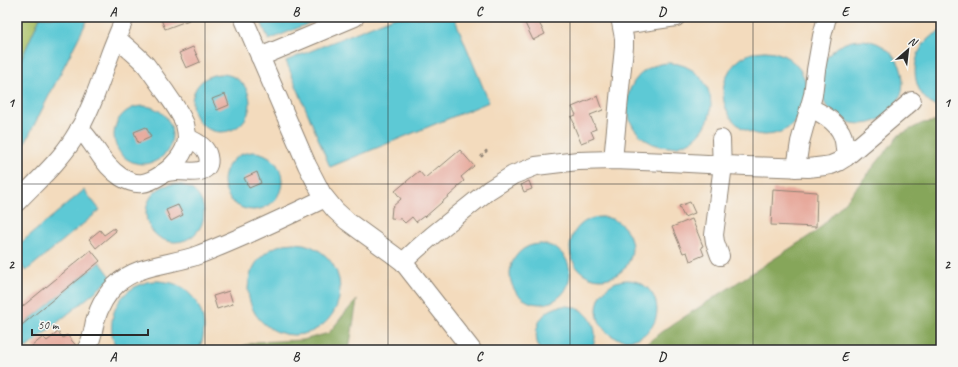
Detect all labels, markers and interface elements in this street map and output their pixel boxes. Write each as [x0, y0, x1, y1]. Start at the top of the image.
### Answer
text: A [110, 4, 118, 20]
text: B [293, 4, 301, 20]
text: C [476, 4, 484, 20]
text: D [658, 4, 667, 20]
text: E [842, 4, 851, 20]
north arrow [888, 30, 928, 70]
text: N [906, 33, 921, 50]
text: 1 [8, 95, 16, 111]
text: 1 [944, 95, 952, 111]
text: 2 [8, 257, 15, 273]
text: 2 [944, 257, 951, 273]
scale bar [32, 311, 148, 337]
text: 50 m [38, 317, 60, 333]
text: A [110, 349, 118, 365]
text: B [293, 349, 301, 365]
text: C [476, 349, 484, 365]
text: D [658, 349, 667, 365]
text: E [842, 349, 851, 365]

